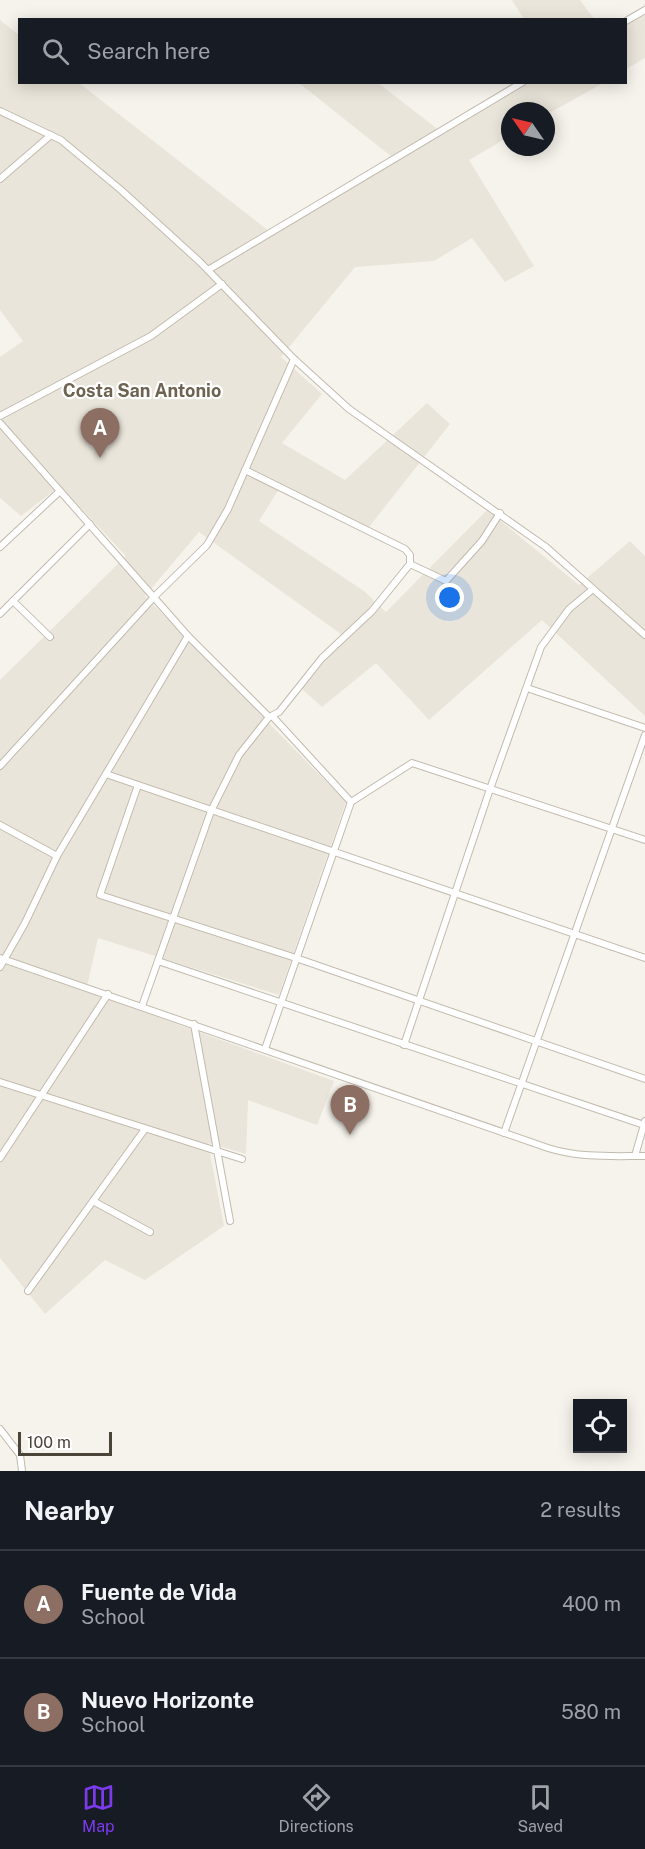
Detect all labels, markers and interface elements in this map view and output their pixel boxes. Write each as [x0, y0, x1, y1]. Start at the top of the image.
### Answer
search box [18, 18, 627, 84]
icon: search [39, 35, 72, 68]
text: Search here [87, 38, 211, 64]
north arrow [501, 102, 555, 156]
district label: Costa San Antonio [63, 380, 221, 401]
pin: A [80, 408, 120, 458]
your location [435, 583, 464, 612]
pin: B [330, 1086, 370, 1135]
map controls [573, 1399, 627, 1453]
button: locate [573, 1399, 627, 1453]
scale bar [18, 1429, 112, 1456]
text: 100 m [27, 1433, 71, 1452]
text: Nearby [24, 1495, 114, 1526]
text: 2 results [540, 1498, 621, 1522]
text: Fuente de Vida [81, 1579, 237, 1605]
text: A [36, 1592, 51, 1616]
text: 400 m [562, 1592, 621, 1616]
text: School [81, 1605, 145, 1629]
text: Nuevo Horizonte [81, 1687, 254, 1713]
text: B [37, 1700, 50, 1724]
text: 580 m [561, 1700, 621, 1724]
text: School [81, 1713, 145, 1737]
tab: Map [82, 1781, 115, 1836]
tab: Directions [279, 1781, 354, 1836]
tab: Saved [517, 1781, 563, 1836]

